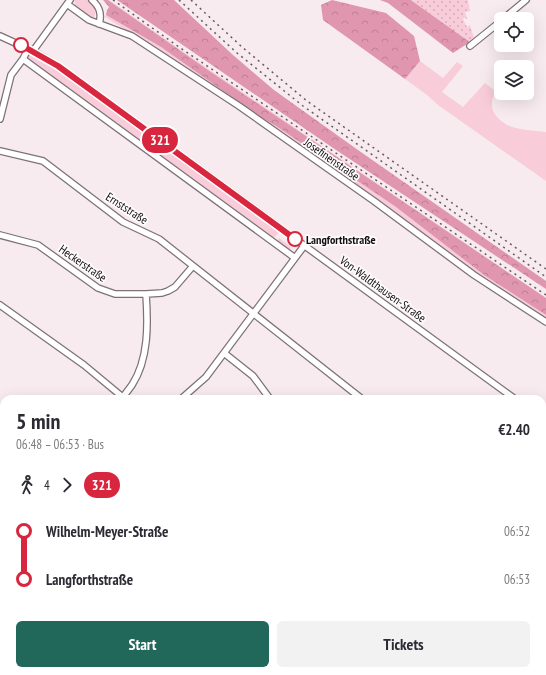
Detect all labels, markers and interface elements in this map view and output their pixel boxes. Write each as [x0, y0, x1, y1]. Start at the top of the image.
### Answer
map controls [494, 12, 534, 100]
button: locate [494, 12, 534, 52]
unlabelled marker [13, 37, 29, 53]
button: layers [494, 60, 534, 100]
line badge: 321 [137, 127, 183, 153]
text: 321 [150, 131, 170, 149]
street label: Josefinenstraße [301, 134, 363, 184]
street label: Ernststraße [103, 189, 151, 227]
marker: Langforthstraße [287, 231, 303, 247]
place label: Langforthstraße [306, 232, 376, 247]
street label: Heckerstraße [56, 241, 110, 285]
street label: Von-Waldthausen-Straße [336, 252, 429, 325]
text: 5 min [16, 407, 60, 435]
text: €2.40 [498, 420, 530, 439]
text: 06:48 – 06:53 · Bus [16, 436, 104, 453]
icon: walk [16, 474, 38, 496]
icon: forward [56, 474, 78, 496]
text: 321 [92, 476, 112, 494]
text: 4 [44, 477, 50, 494]
text: Wilhelm-Meyer-Straße [46, 522, 168, 541]
text: 06:52 [504, 523, 530, 540]
text: Langforthstraße [46, 570, 133, 589]
text: 06:53 [504, 571, 530, 588]
button: Start [16, 621, 269, 667]
button: Tickets [277, 621, 530, 667]

